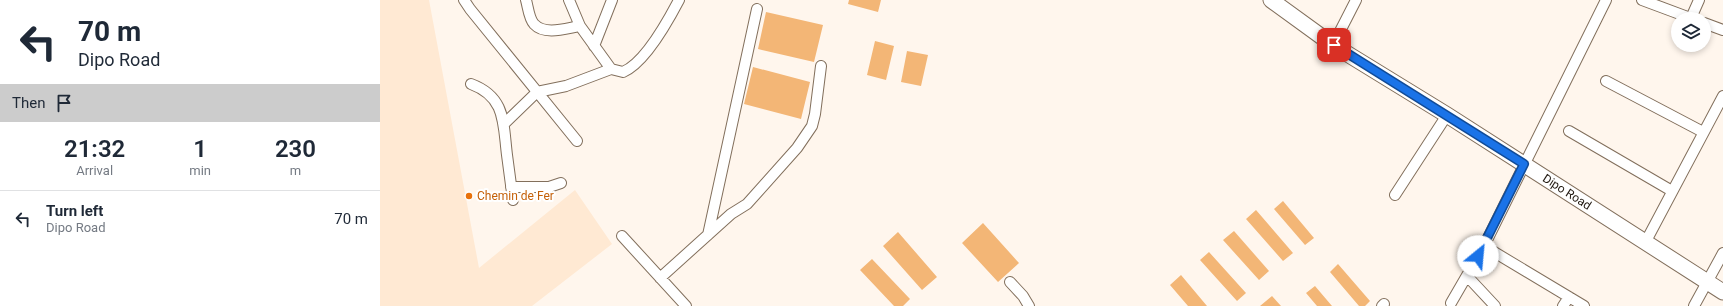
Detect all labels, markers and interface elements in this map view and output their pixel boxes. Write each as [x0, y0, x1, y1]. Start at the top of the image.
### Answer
map controls [1671, 12, 1711, 52]
button: layers [1671, 12, 1711, 52]
text: 70 m [78, 15, 141, 48]
icon: left [12, 16, 64, 68]
pin [1317, 28, 1351, 62]
icon: arrive [1323, 34, 1345, 56]
text: Dipo Road [78, 49, 160, 70]
icon: arrive [53, 92, 75, 114]
text: Then [12, 94, 45, 112]
text: 21:32 [64, 135, 125, 163]
text: 1 [193, 135, 207, 163]
text: 230 [275, 135, 316, 163]
text: Arrival [76, 163, 113, 178]
text: min [189, 163, 211, 178]
text: m [290, 163, 301, 178]
street label: Dipo Road [1540, 171, 1594, 213]
place label: Chemin de Fer [477, 189, 554, 203]
marker: Chemin de Fer [464, 191, 474, 201]
text: Turn left [46, 202, 103, 220]
icon: left [12, 208, 34, 230]
text: 70 m [334, 210, 368, 228]
text: Dipo Road [46, 220, 105, 235]
position arrow [1457, 235, 1499, 277]

